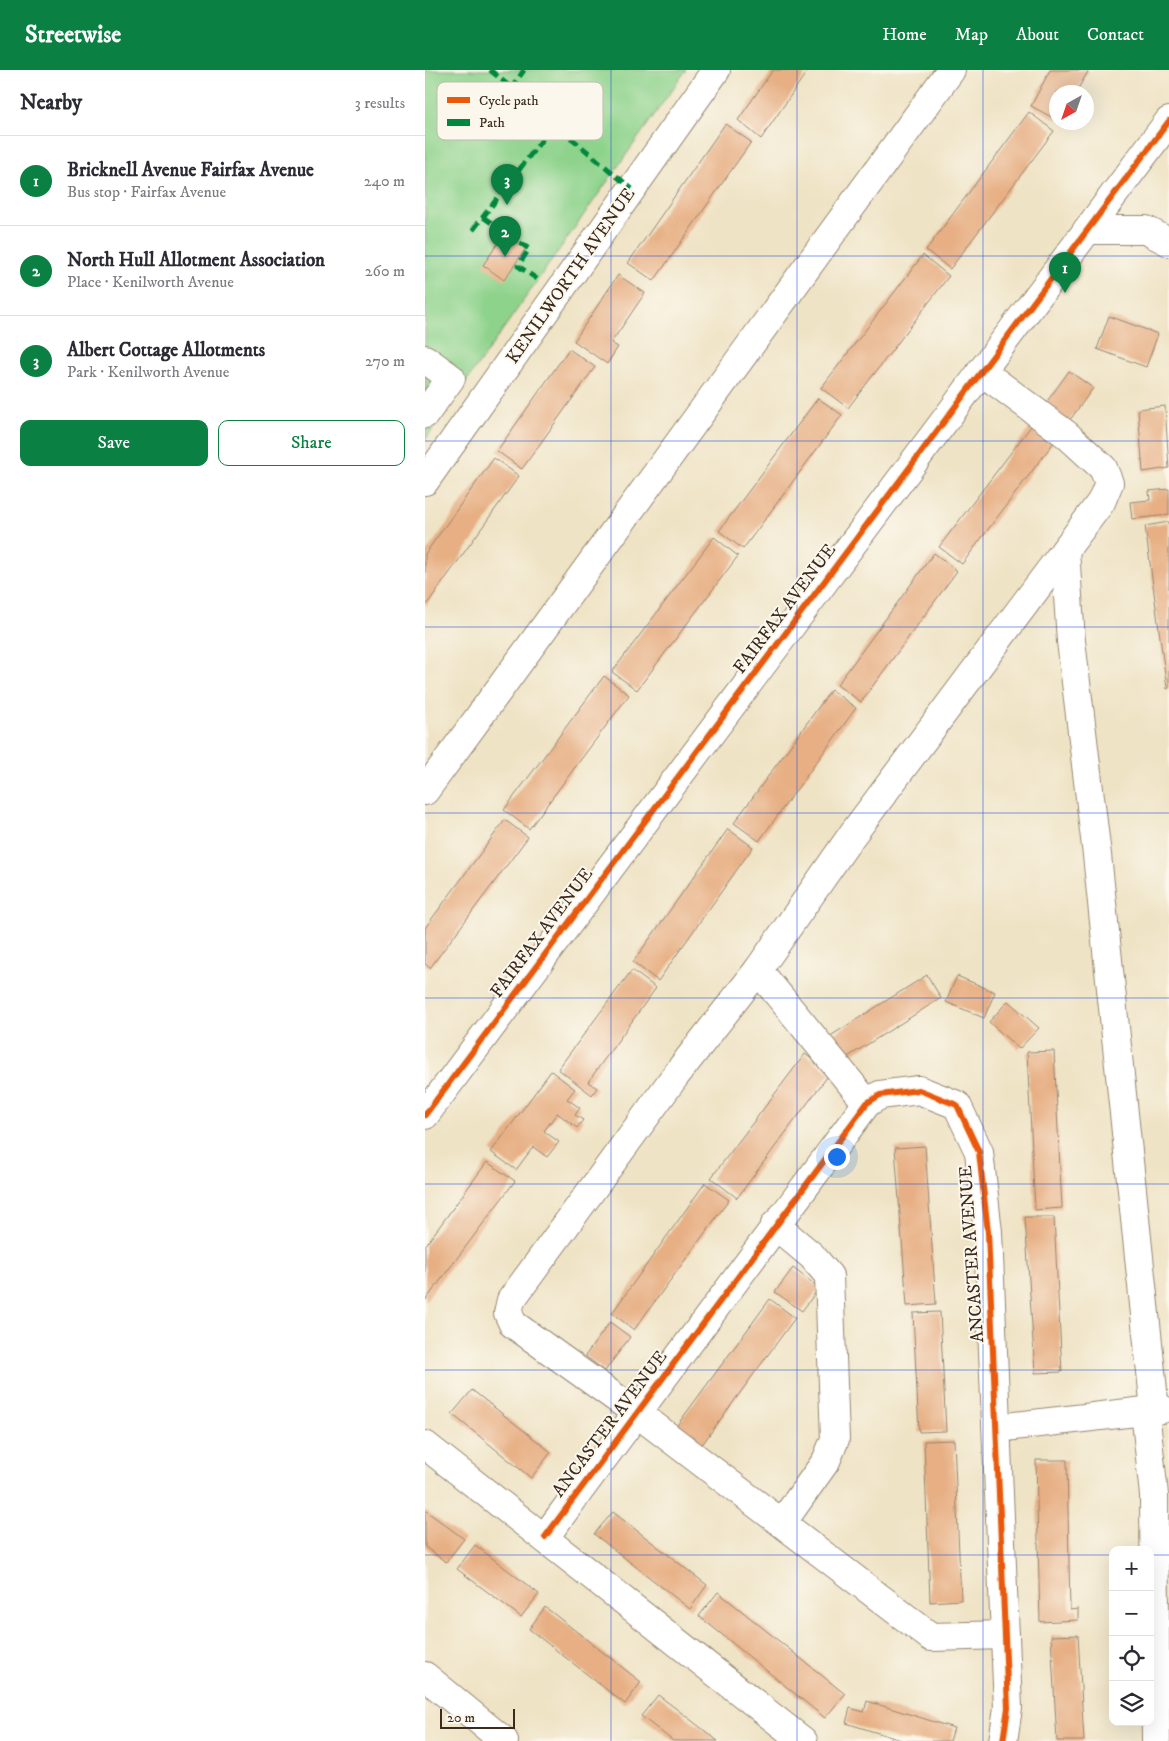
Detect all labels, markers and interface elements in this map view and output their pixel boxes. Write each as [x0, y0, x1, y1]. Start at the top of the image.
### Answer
text: Streetwise [25, 20, 121, 50]
text: Home [882, 24, 927, 46]
text: Map [955, 24, 988, 46]
text: About [1016, 24, 1059, 46]
text: Contact [1087, 24, 1144, 46]
legend [437, 82, 603, 140]
north arrow [1049, 85, 1094, 130]
text: Nearby [20, 90, 82, 116]
text: Cycle path [479, 92, 539, 110]
text: 3 results [355, 93, 405, 113]
text: Path [479, 114, 506, 132]
text: Bricknell Avenue Fairfax Avenue [67, 159, 314, 182]
pin: 3 [491, 164, 523, 205]
text: 1 [33, 171, 39, 191]
text: 240 m [364, 171, 405, 191]
text: Bus stop · Fairfax Avenue [67, 182, 226, 202]
street label: KENILWORTH AVENUE [502, 184, 640, 368]
pin: 2 [489, 216, 521, 257]
text: North Hull Allotment Association [67, 249, 325, 272]
pin: 1 [1049, 252, 1081, 293]
text: 2 [32, 261, 40, 281]
text: 260 m [365, 261, 405, 281]
text: Place · Kenilworth Avenue [67, 272, 234, 292]
text: Albert Cottage Allotments [67, 339, 265, 362]
text: 3 [33, 351, 39, 371]
text: 270 m [365, 351, 405, 371]
text: Park · Kenilworth Avenue [67, 362, 229, 382]
button: Save [20, 420, 208, 466]
button: Share [218, 420, 405, 466]
street label: FAIRFAX AVENUE [729, 540, 841, 678]
street label: FAIRFAX AVENUE [486, 864, 598, 1002]
your location [824, 1144, 850, 1170]
street label: ANCASTER AVENUE [955, 1164, 989, 1343]
street label: ANCASTER AVENUE [548, 1346, 672, 1502]
map controls [1109, 1546, 1154, 1726]
button: + [1109, 1546, 1154, 1591]
button: − [1109, 1591, 1154, 1636]
button: locate [1109, 1636, 1154, 1681]
button: layers [1109, 1681, 1154, 1726]
scale bar [440, 1706, 515, 1729]
text: 20 m [447, 1709, 475, 1727]

